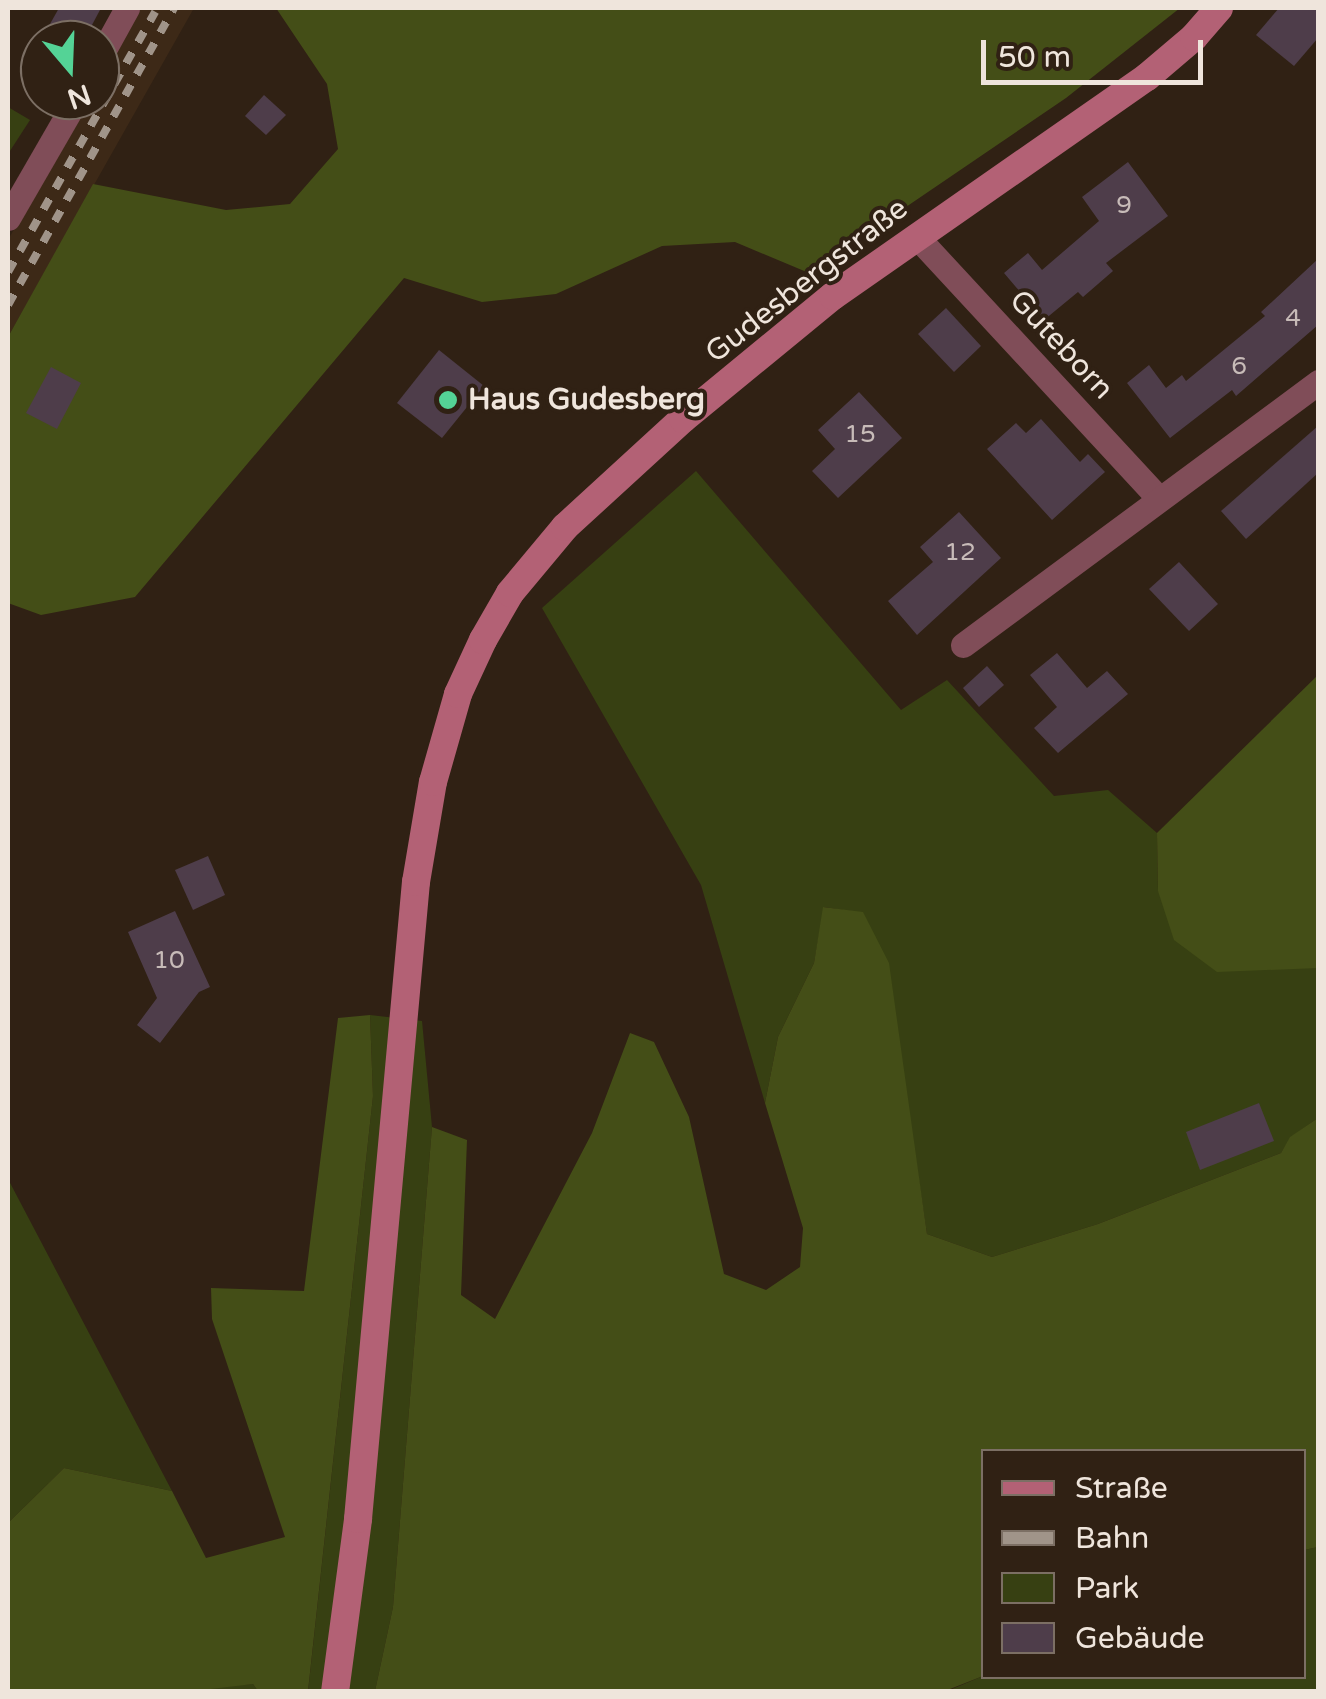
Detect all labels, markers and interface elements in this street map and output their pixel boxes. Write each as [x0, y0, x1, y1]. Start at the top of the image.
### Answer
north arrow [20, 20, 120, 120]
scale bar [986, 20, 1208, 82]
text: 50 m [998, 39, 1071, 76]
text: N [63, 77, 95, 116]
house number: 9 [1116, 190, 1132, 220]
street label: Gudesbergstraße [699, 191, 915, 371]
street label: Guteborn [1001, 283, 1121, 407]
house number: 4 [1285, 303, 1301, 333]
house number: 6 [1231, 351, 1247, 381]
place label: Haus Gudesberg [468, 382, 705, 418]
marker: Haus Gudesberg [437, 389, 459, 411]
house number: 15 [844, 419, 876, 449]
house number: 12 [944, 537, 976, 567]
house number: 10 [153, 945, 185, 975]
legend [981, 1449, 1306, 1679]
text: Straße [1075, 1470, 1168, 1507]
text: Bahn [1075, 1520, 1149, 1557]
text: Park [1075, 1570, 1139, 1607]
text: Gebäude [1075, 1620, 1205, 1657]

